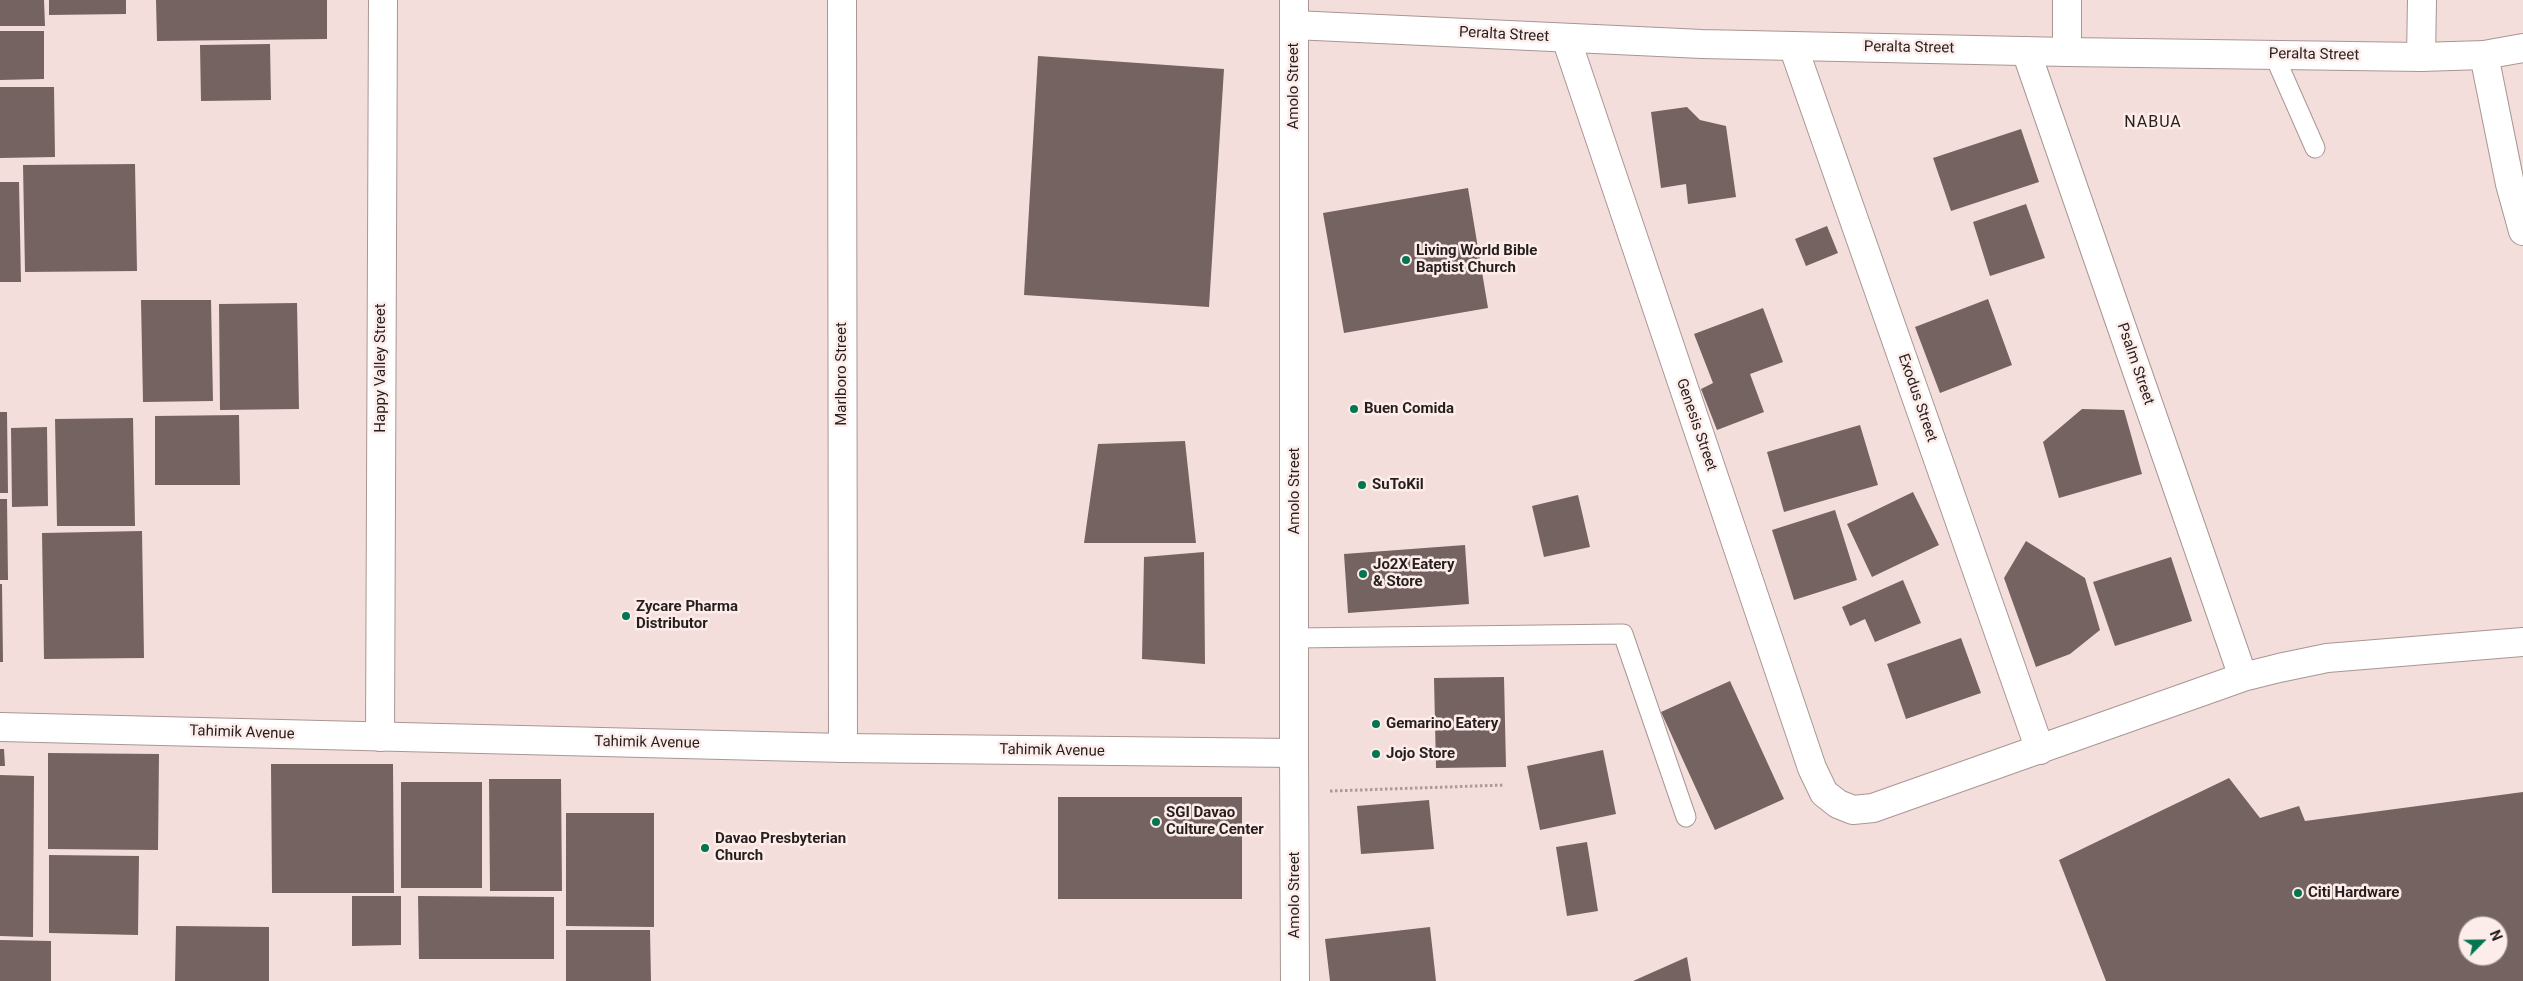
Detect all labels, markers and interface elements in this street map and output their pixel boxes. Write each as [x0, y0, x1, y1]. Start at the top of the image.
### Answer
street label: Peralta Street [1458, 24, 1550, 46]
street label: Peralta Street [1864, 38, 1954, 58]
street label: Amolo Street [1285, 43, 1303, 129]
street label: Peralta Street [2269, 45, 2359, 65]
district label: NABUA [2124, 113, 2182, 133]
place label: Living World Bible Baptist Church [1416, 242, 1537, 277]
marker: Living World Bible Baptist Church [1400, 254, 1412, 266]
street label: Happy Valley Street [372, 303, 390, 433]
street label: Psalm Street [2113, 321, 2157, 407]
street label: Marlboro Street [833, 322, 851, 426]
street label: Exodus Street [1893, 352, 1941, 444]
street label: Genesis Street [1672, 376, 1720, 474]
place label: Buen Comida [1364, 400, 1454, 418]
marker: Buen Comida [1348, 403, 1360, 415]
street label: Amolo Street [1286, 448, 1304, 534]
place label: SuToKil [1372, 476, 1424, 494]
marker: SuToKil [1356, 479, 1368, 491]
place label: Jo2X Eatery & Store [1373, 556, 1455, 591]
marker: Jo2X Eatery & Store [1357, 568, 1369, 580]
place label: Zycare Pharma Distributor [636, 598, 738, 633]
marker: Zycare Pharma Distributor [620, 610, 632, 622]
place label: Gemarino Eatery [1386, 715, 1498, 733]
marker: Gemarino Eatery [1370, 718, 1382, 730]
street label: Tahimik Avenue [189, 722, 295, 744]
street label: Tahimik Avenue [594, 733, 700, 753]
street label: Tahimik Avenue [999, 741, 1105, 761]
place label: Jojo Store [1386, 745, 1455, 763]
marker: Jojo Store [1370, 748, 1382, 760]
place label: SGI Davao Culture Center [1166, 804, 1264, 839]
marker: SGI Davao Culture Center [1150, 816, 1162, 828]
place label: Davao Presbyterian Church [715, 830, 846, 865]
marker: Davao Presbyterian Church [699, 842, 711, 854]
street label: Amolo Street [1286, 852, 1304, 938]
place label: Citi Hardware [2308, 884, 2399, 902]
marker: Citi Hardware [2292, 887, 2304, 899]
north arrow [2458, 916, 2508, 966]
text: N [2487, 928, 2505, 943]

